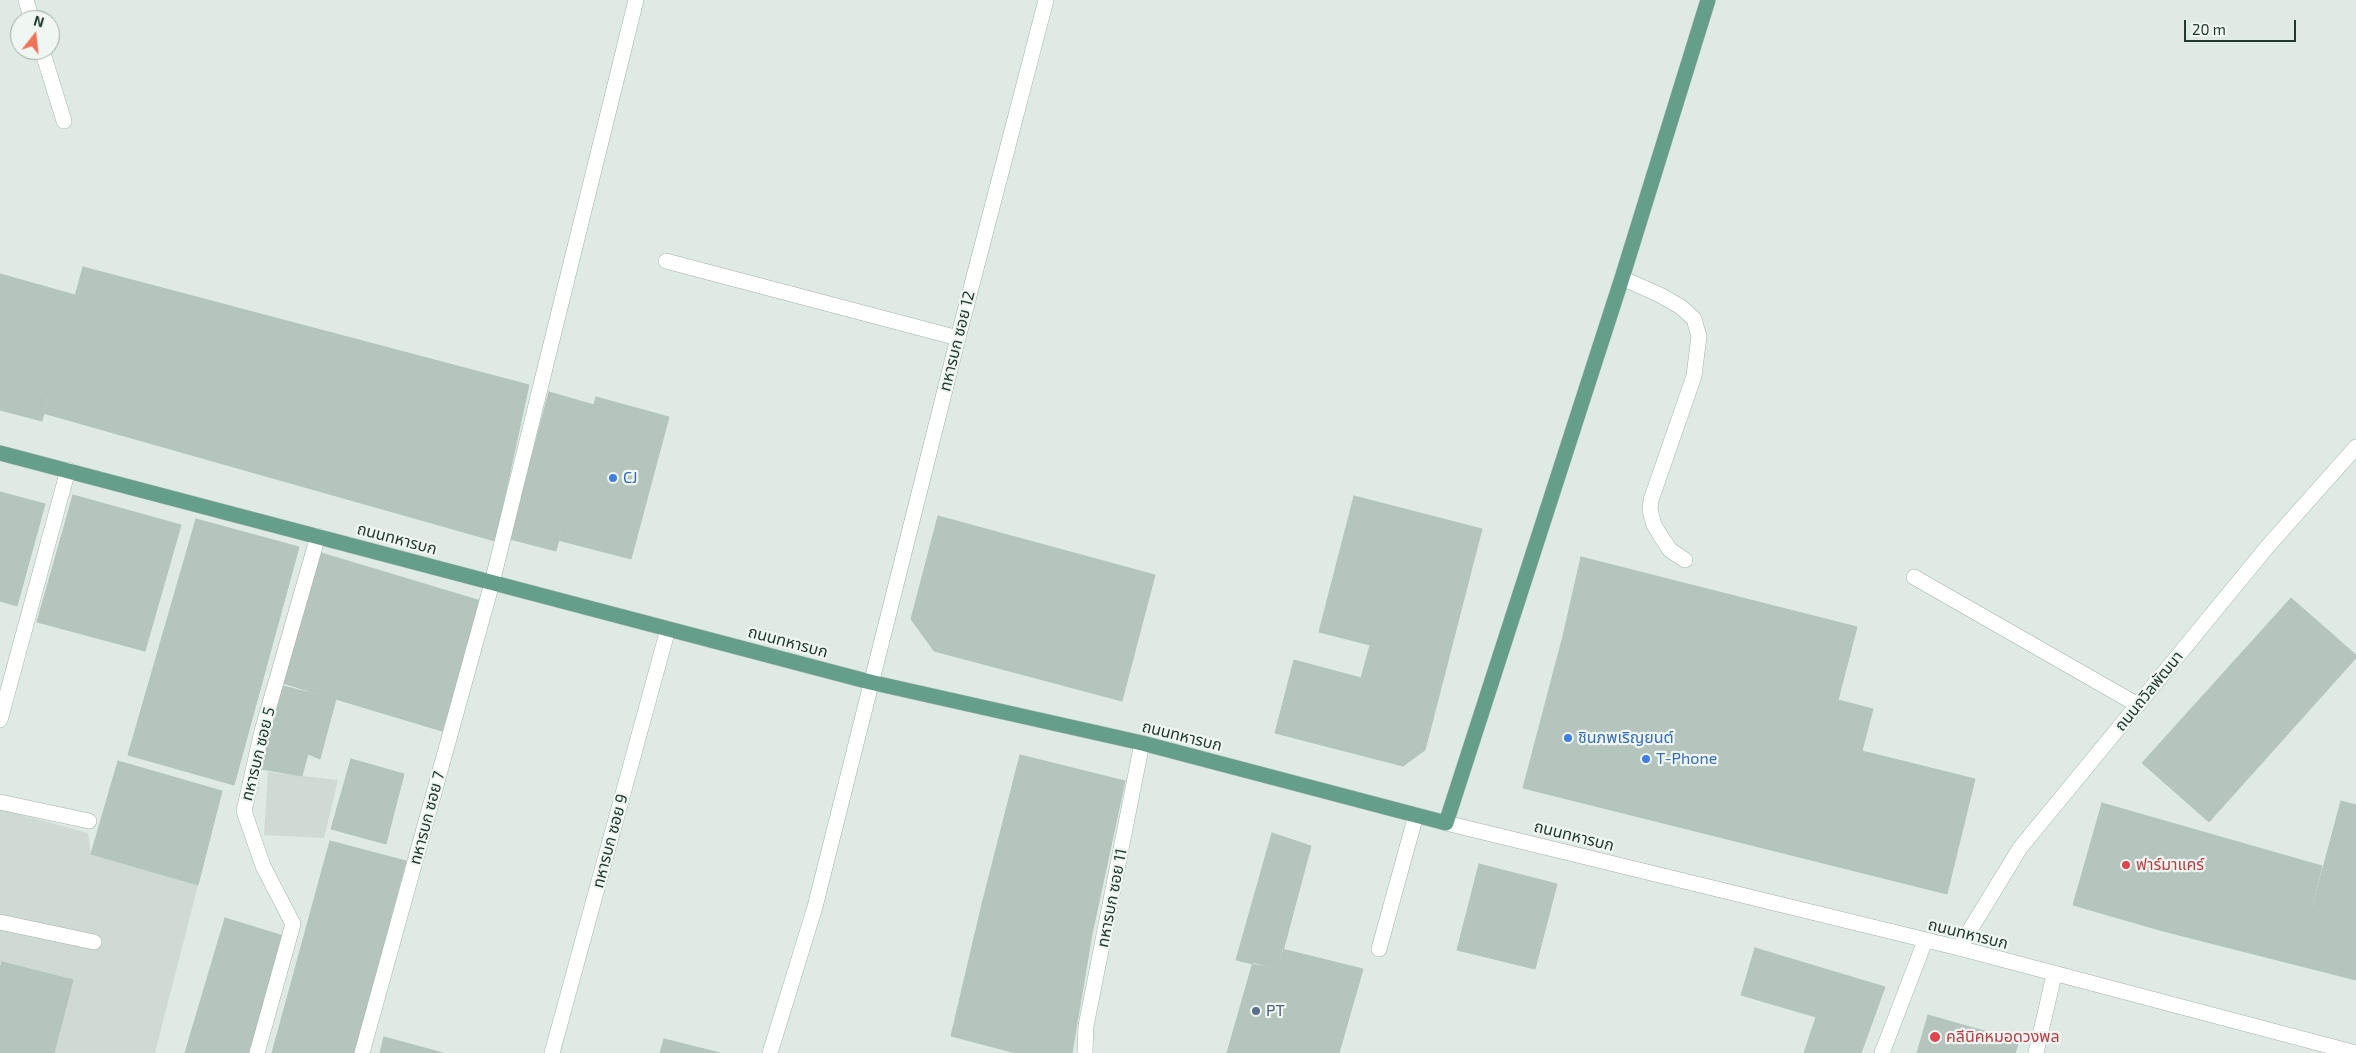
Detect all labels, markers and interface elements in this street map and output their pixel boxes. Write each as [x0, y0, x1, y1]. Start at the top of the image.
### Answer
north arrow [10, 10, 60, 60]
scale bar [2186, 10, 2298, 42]
text: N [32, 11, 46, 31]
text: 20 m [2192, 20, 2226, 38]
street label: ทหารบก ซอย 12 [935, 289, 979, 393]
place label: CJ [623, 468, 638, 488]
marker: CJ [607, 472, 619, 484]
street label: ถนนทหารบก [355, 519, 439, 559]
street label: ถนนทหารบก [746, 622, 830, 662]
street label: ถนนถวิลพัฒนา [2111, 647, 2187, 735]
street label: ทหารบก ซอย 5 [237, 705, 279, 803]
street label: ถนนทหารบก [1140, 717, 1224, 755]
place label: ชินภพเริญยนต์ [1578, 728, 1674, 748]
marker: ชินภพเริญยนต์ [1562, 732, 1574, 744]
place label: T-Phone [1656, 749, 1717, 769]
marker: T-Phone [1640, 753, 1652, 765]
street label: ทหารบก ซอย 7 [405, 769, 449, 867]
street label: ทหารบก ซอย 9 [588, 792, 632, 890]
street label: ถนนทหารบก [1532, 817, 1616, 855]
street label: ทหารบก ซอย 11 [1093, 847, 1131, 949]
place label: ฟาร์มาแคร์ [2136, 855, 2204, 875]
marker: ฟาร์มาแคร์ [2120, 859, 2132, 871]
street label: ถนนทหารบก [1926, 915, 2010, 953]
place label: PT [1266, 1001, 1285, 1021]
marker: PT [1250, 1005, 1262, 1017]
place label: คลีนิคหมอดวงพล [1946, 1027, 2060, 1047]
marker: คลีนิคหมอดวงพล [1928, 1030, 1942, 1044]

